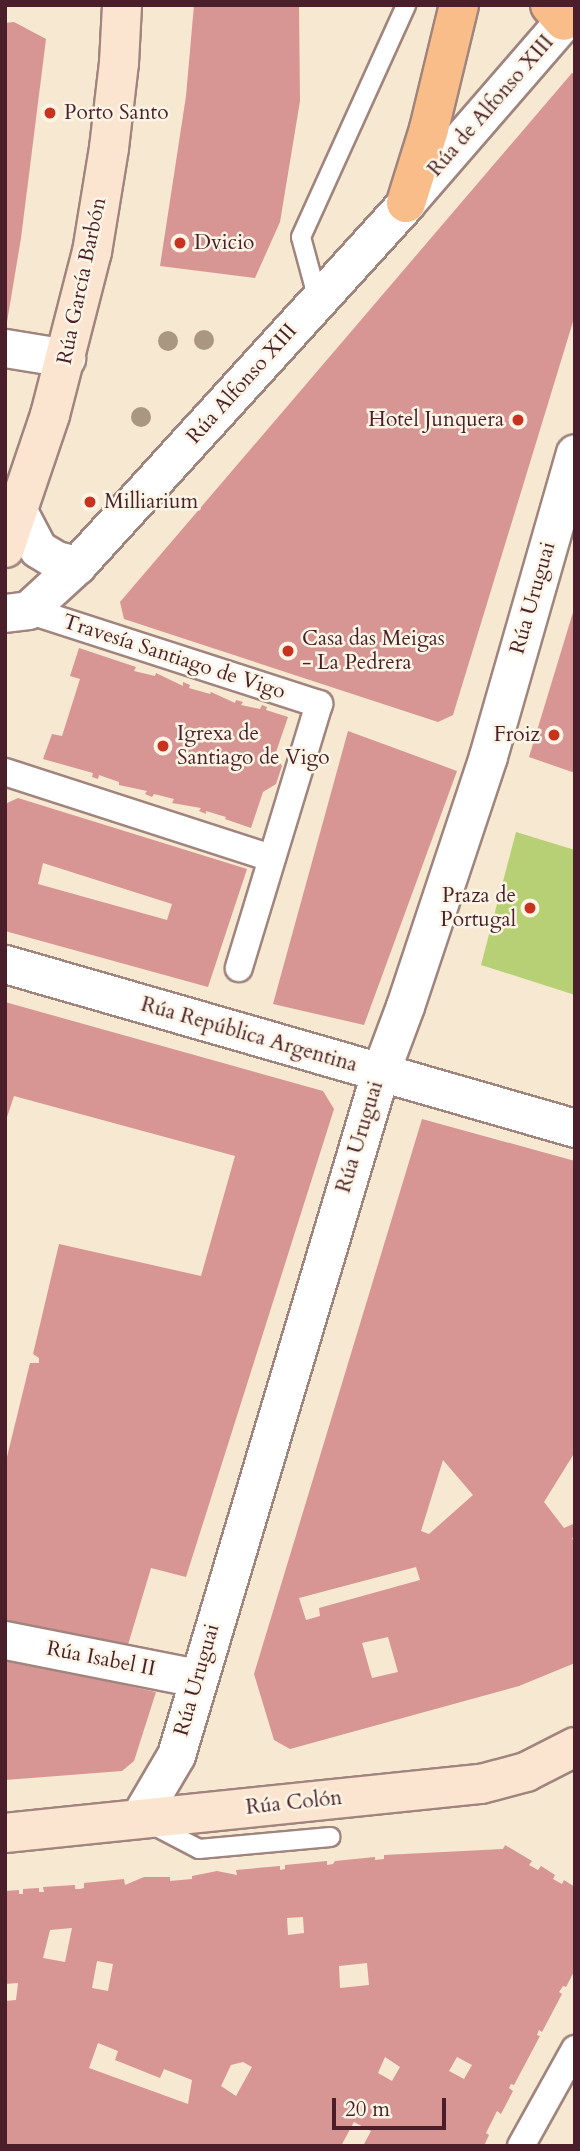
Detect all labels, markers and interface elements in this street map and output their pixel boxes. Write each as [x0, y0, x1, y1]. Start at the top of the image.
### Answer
street label: Rúa de Alfonso XIII [423, 30, 559, 182]
place label: Porto Santo [64, 100, 169, 126]
marker: Porto Santo [42, 105, 58, 121]
street label: Rúa García Barbón [52, 195, 112, 367]
place label: Dvicio [194, 230, 254, 256]
marker: Dvicio [172, 235, 188, 251]
street label: Rúa Alfonso XIII [182, 319, 302, 449]
place label: Hotel Junquera [368, 407, 504, 433]
marker: Hotel Junquera [510, 412, 526, 428]
place label: Milliarium [104, 489, 198, 515]
marker: Milliarium [82, 494, 98, 510]
street label: Rúa Uruguai [505, 539, 561, 657]
street label: Travesía Santiago de Vigo [59, 609, 289, 705]
place label: Casa das Meigas - La Pedrera [302, 626, 445, 676]
marker: Casa das Meigas - La Pedrera [280, 643, 296, 659]
place label: Igrexa de Santiago de Vigo [177, 721, 330, 771]
place label: Froiz [494, 722, 540, 748]
marker: Froiz [546, 727, 562, 743]
marker: Igrexa de Santiago de Vigo [155, 738, 171, 754]
place label: Praza de Portugal [440, 883, 516, 933]
marker: Praza de Portugal [522, 900, 538, 916]
street label: Rúa República Argentina [138, 992, 360, 1078]
street label: Rúa Uruguai [331, 1078, 389, 1196]
street label: Rúa Uruguai [169, 1621, 225, 1739]
street label: Rúa Isabel II [45, 1636, 157, 1682]
street label: Rúa Colón [245, 1785, 343, 1821]
scale bar [335, 2084, 449, 2128]
text: 20 m [345, 2095, 390, 2124]

